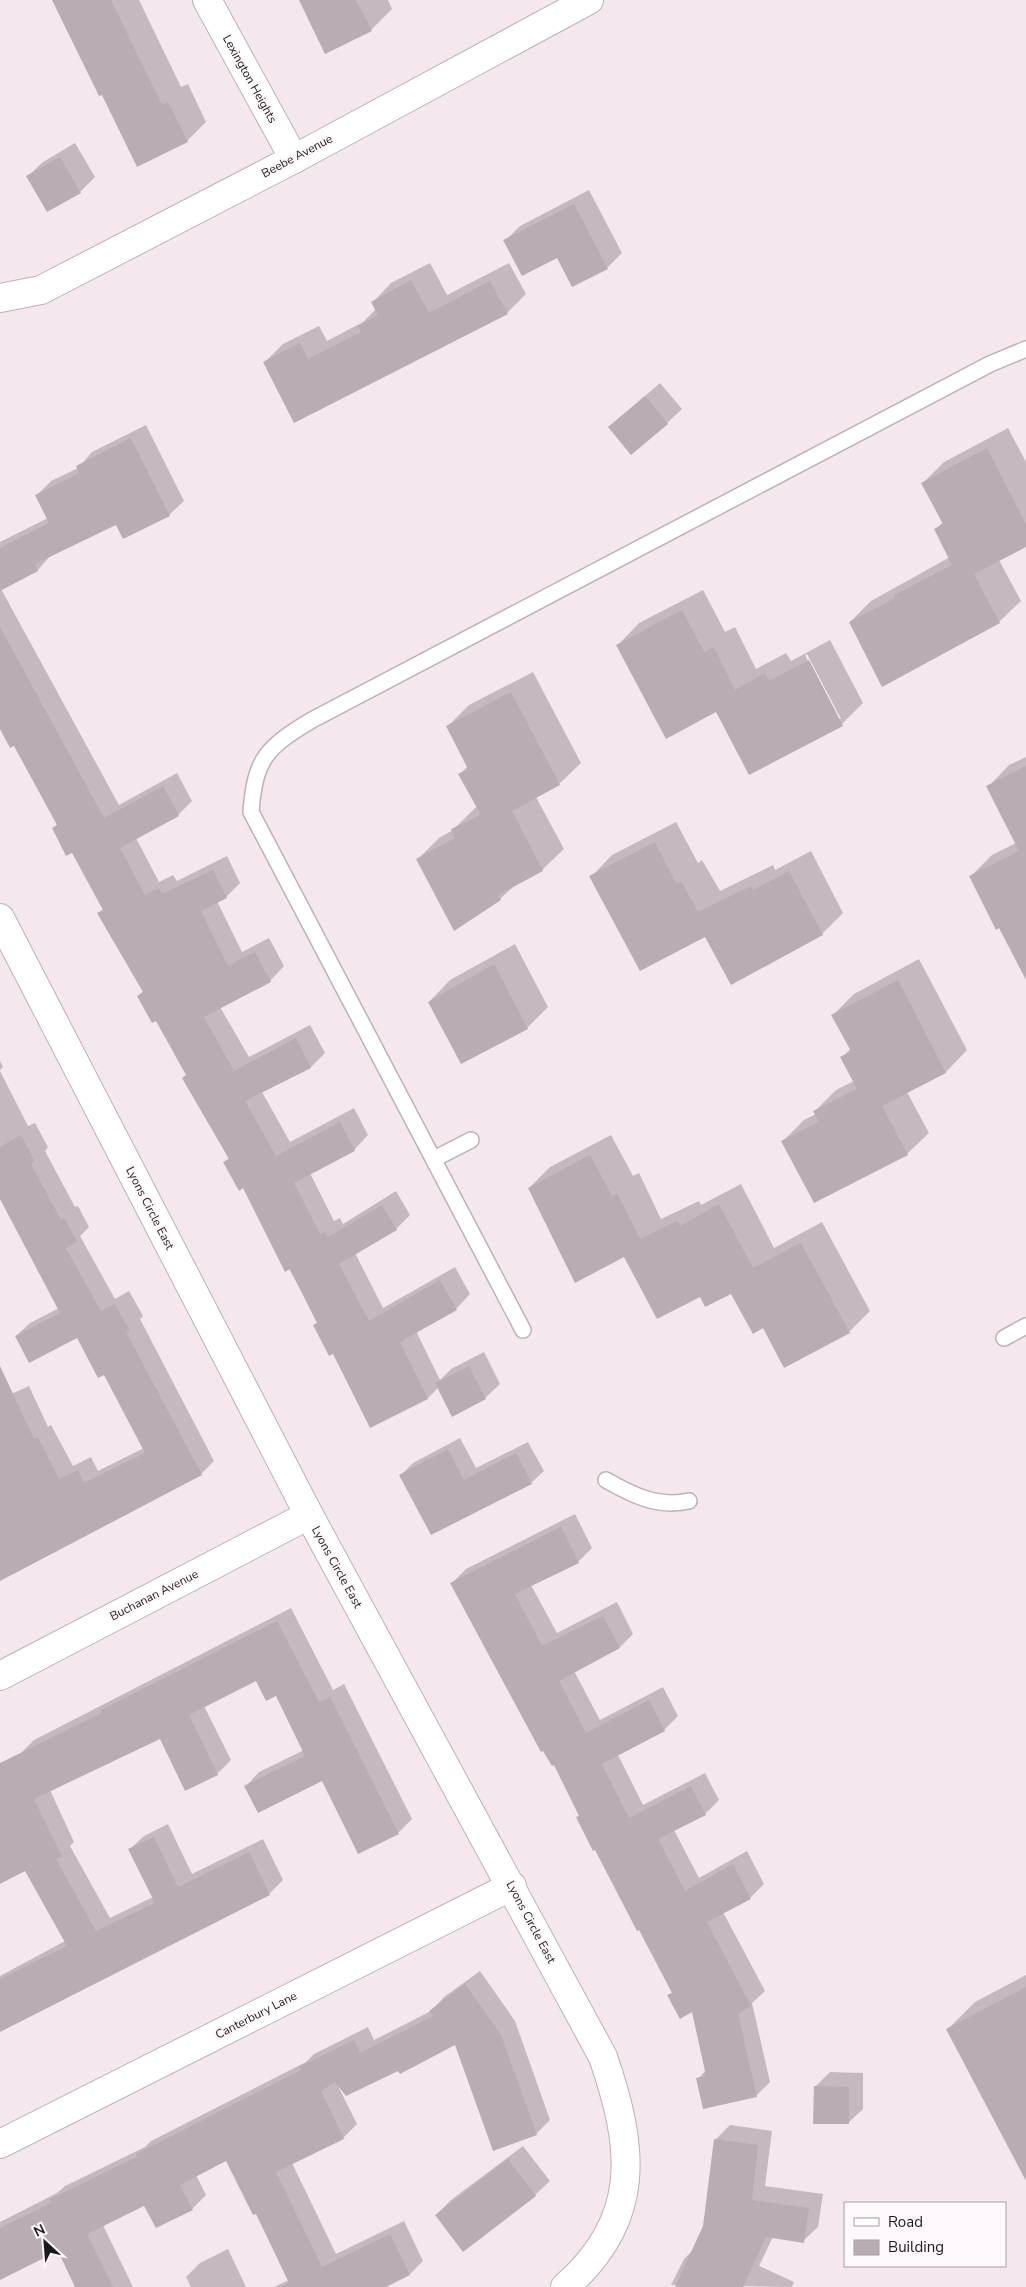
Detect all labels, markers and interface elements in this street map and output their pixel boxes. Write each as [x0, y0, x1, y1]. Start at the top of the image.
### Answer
street label: Lexington Heights [219, 32, 281, 126]
street label: Beebe Avenue [259, 131, 335, 181]
street label: Lyons Circle East [122, 1164, 178, 1253]
street label: Lyons Circle East [308, 1523, 366, 1611]
street label: Buchanan Avenue [107, 1566, 201, 1624]
street label: Lyons Circle East [503, 1878, 560, 1967]
street label: Canterbury Lane [212, 1988, 300, 2042]
legend [844, 2202, 1006, 2267]
text: Road [888, 2212, 923, 2232]
north arrow [20, 2217, 70, 2267]
text: N [31, 2220, 48, 2242]
text: Building [888, 2237, 944, 2257]

